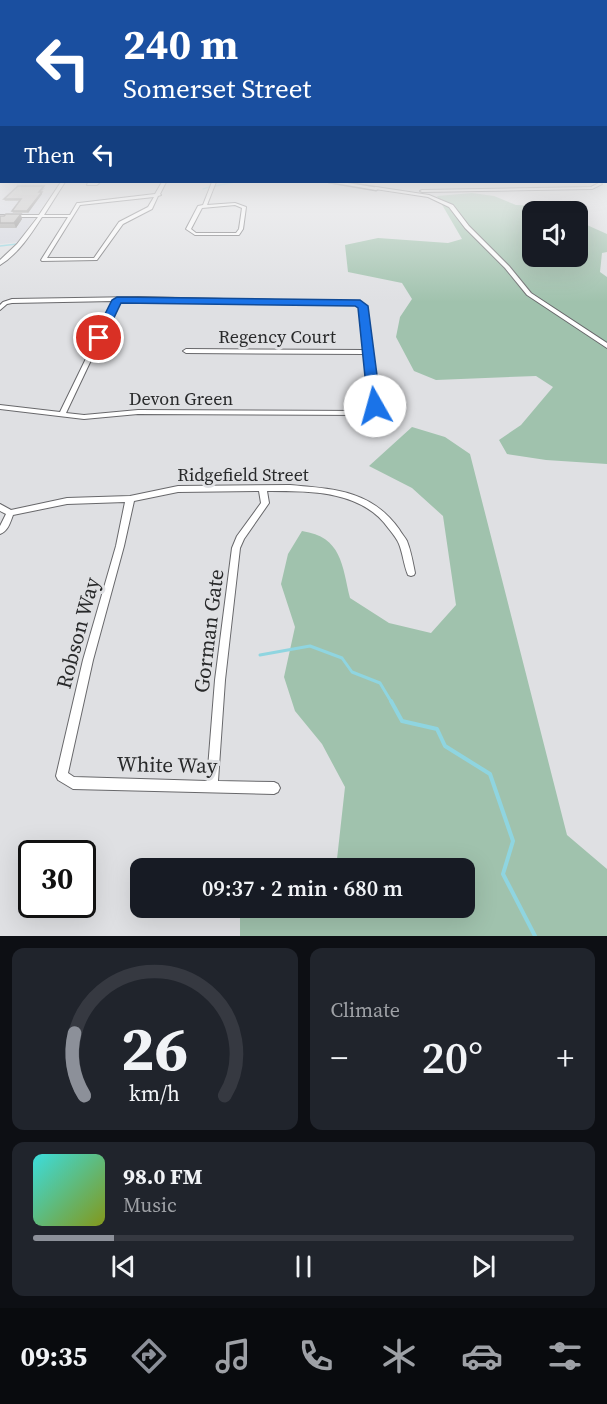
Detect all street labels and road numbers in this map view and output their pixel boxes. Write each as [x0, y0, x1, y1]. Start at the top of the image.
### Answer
street label: Regency Court [218, 324, 336, 349]
street label: Devon Green [129, 386, 233, 411]
street label: Ridgefield Street [177, 462, 309, 487]
street label: Gorman Gate [187, 567, 230, 694]
street label: Robson Way [49, 574, 106, 692]
street label: White Way [116, 749, 218, 780]

